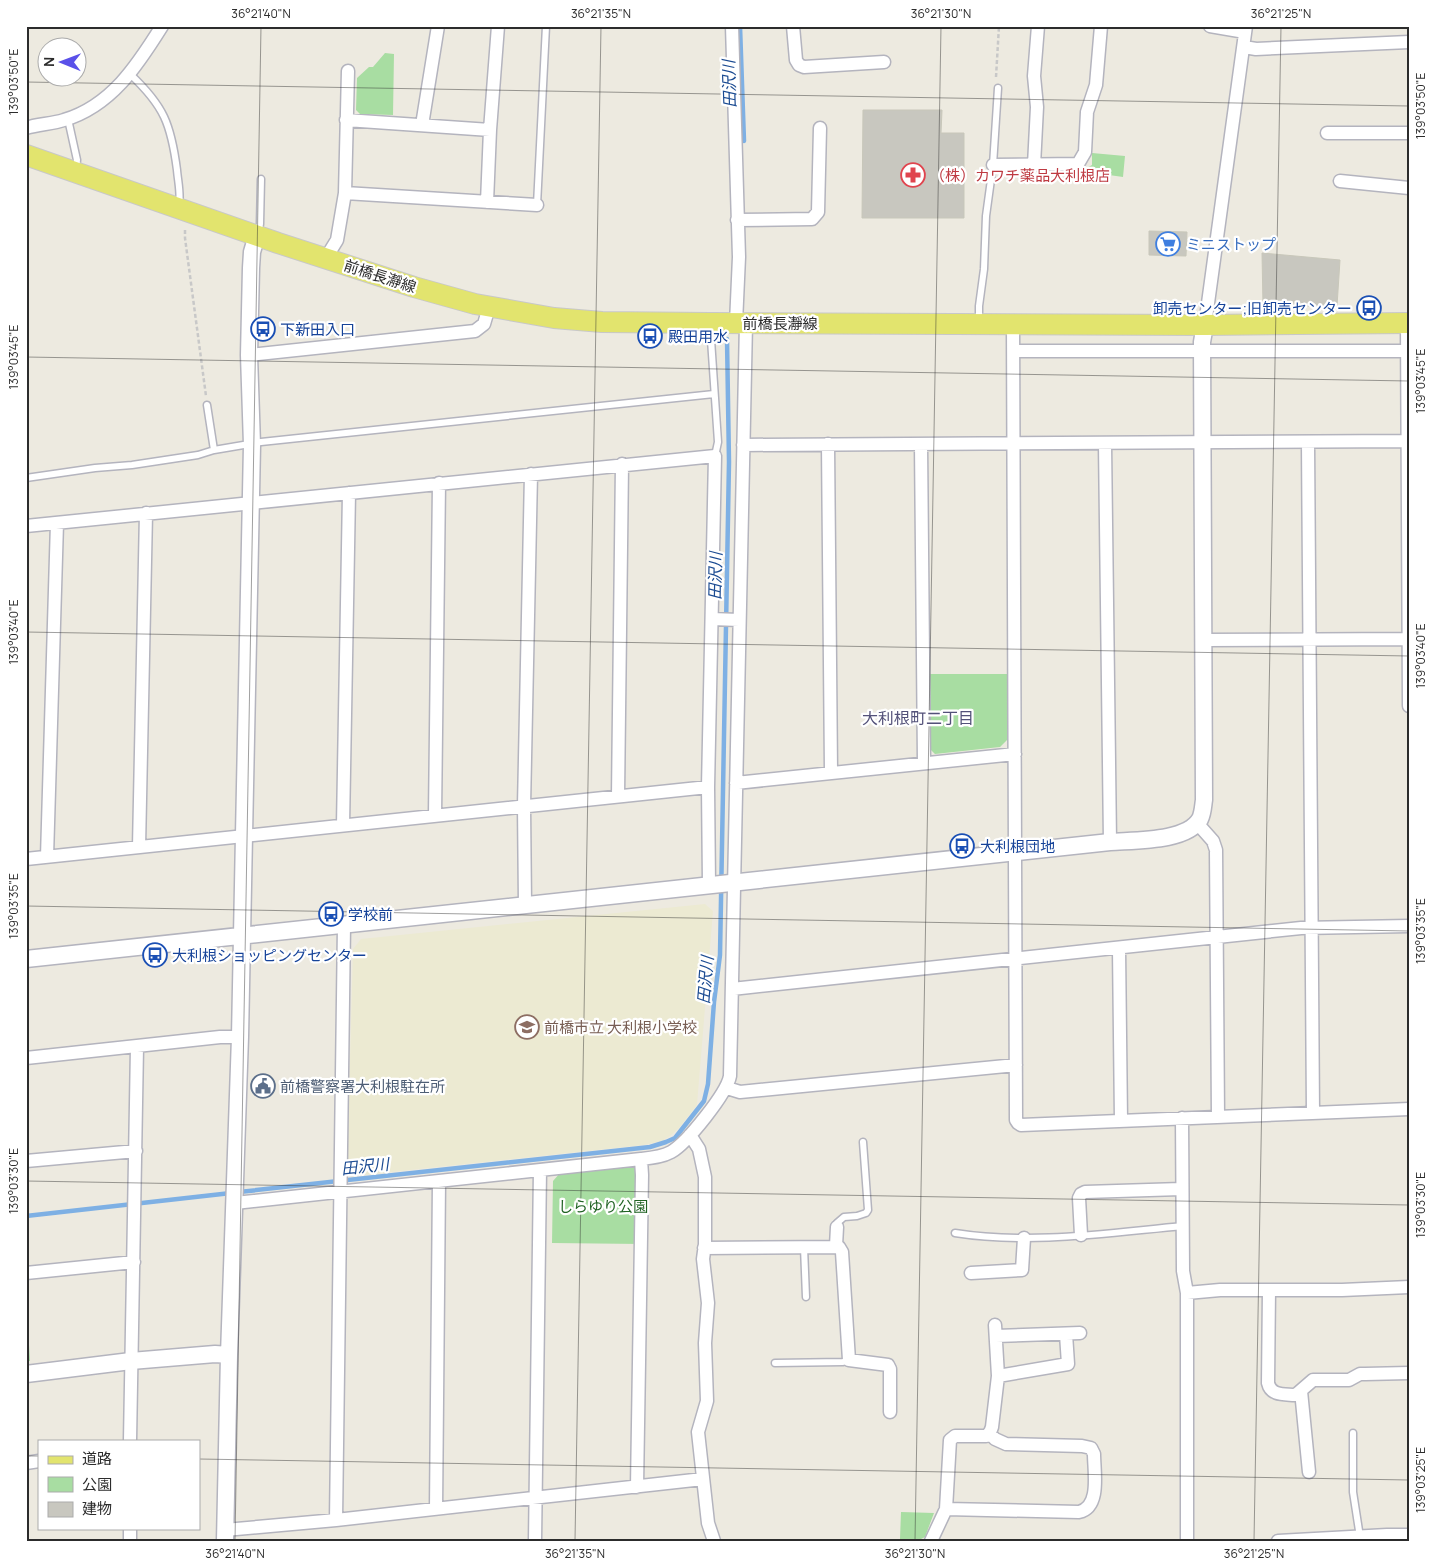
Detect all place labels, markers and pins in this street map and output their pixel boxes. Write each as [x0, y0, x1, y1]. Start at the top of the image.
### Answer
pharmacy icon: （株）カワチ薬品大利根店 [900, 162, 926, 188]
place label: （株）カワチ薬品大利根店 [930, 165, 1110, 186]
supermarket icon: ミニストップ [1155, 231, 1181, 257]
place label: ミニストップ [1186, 234, 1276, 255]
bus stop icon: 卸売センター;旧卸売センター [1356, 295, 1382, 321]
place label: 卸売センター;旧卸売センター [1152, 298, 1352, 319]
bus stop icon: 下新田入口 [250, 316, 276, 342]
place label: 下新田入口 [280, 319, 355, 340]
bus stop icon: 殿田用水 [637, 323, 663, 349]
place label: 殿田用水 [668, 326, 728, 347]
bus stop icon: 大利根団地 [949, 833, 975, 859]
place label: 大利根団地 [980, 836, 1055, 857]
bus stop icon: 学校前 [318, 901, 344, 927]
place label: 学校前 [348, 904, 393, 925]
bus stop icon: 大利根ショッピングセンター [142, 942, 168, 968]
place label: 大利根ショッピングセンター [172, 945, 367, 966]
school or university icon: 前橋市立 大利根小学校 [514, 1014, 540, 1040]
place label: 前橋市立 大利根小学校 [544, 1017, 697, 1038]
public building icon: 前橋警察署大利根駐在所 [250, 1073, 276, 1099]
place label: 前橋警察署大利根駐在所 [280, 1076, 445, 1097]

